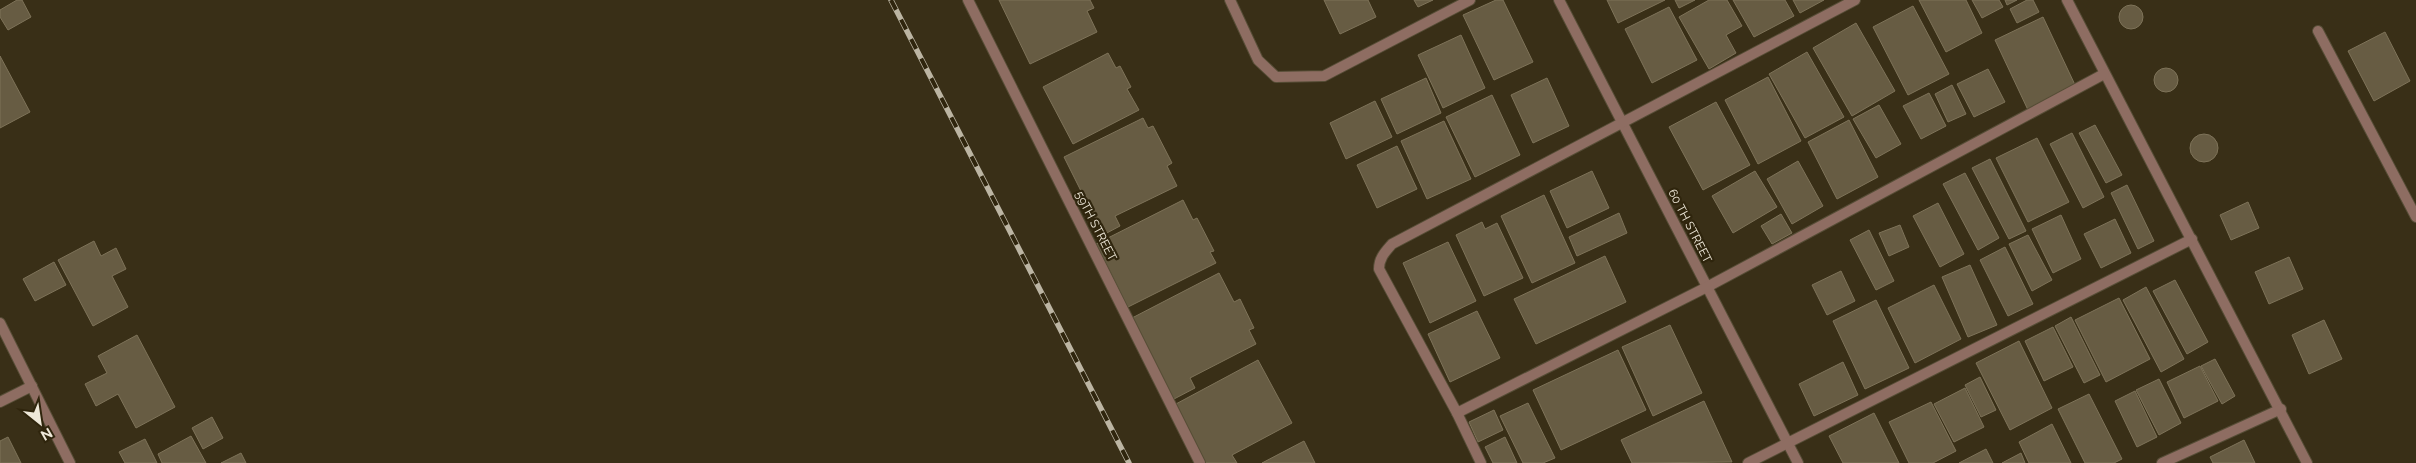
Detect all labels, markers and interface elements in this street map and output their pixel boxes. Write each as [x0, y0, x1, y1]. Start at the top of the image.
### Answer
street label: 60 TH STREET [1665, 187, 1715, 266]
street label: 59TH STREET [1072, 189, 1120, 264]
north arrow [15, 398, 65, 448]
text: N [38, 425, 55, 444]

